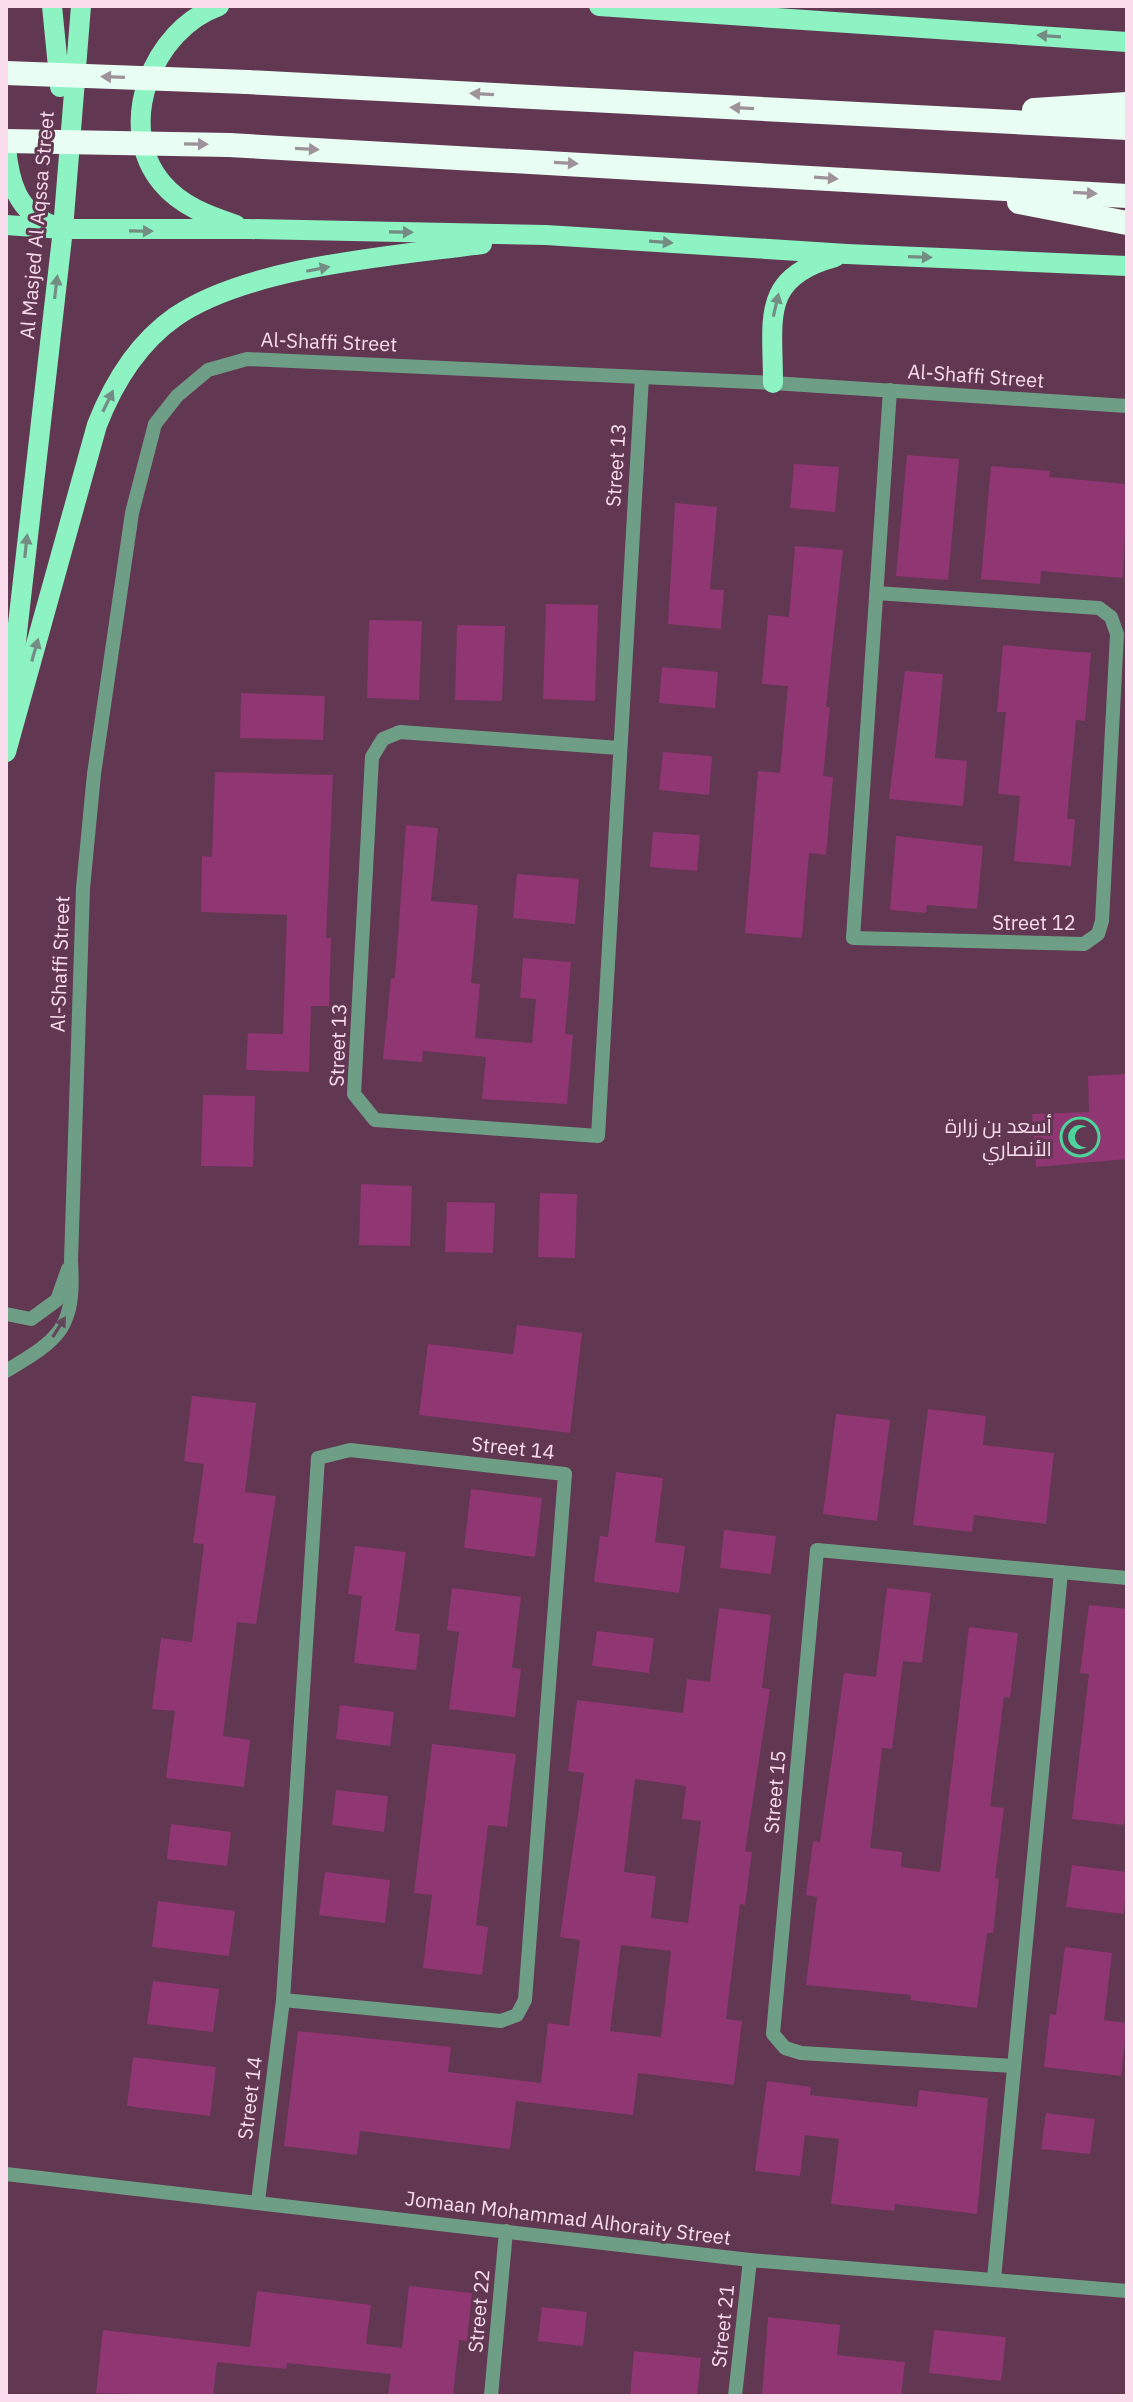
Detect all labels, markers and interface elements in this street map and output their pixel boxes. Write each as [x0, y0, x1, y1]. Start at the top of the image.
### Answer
one-way arrow [1036, 30, 1061, 43]
one-way arrow [100, 71, 125, 83]
one-way arrow [469, 87, 494, 100]
one-way arrow [729, 101, 754, 114]
street label: Al Masjed Al Aqssa Street [13, 110, 60, 340]
one-way arrow [184, 138, 209, 150]
one-way arrow [295, 143, 320, 156]
one-way arrow [554, 156, 579, 169]
one-way arrow [814, 172, 839, 185]
one-way arrow [1073, 187, 1098, 200]
one-way arrow [129, 224, 154, 237]
one-way arrow [389, 225, 414, 238]
one-way arrow [649, 236, 674, 249]
one-way arrow [908, 251, 933, 264]
one-way arrow [306, 262, 331, 275]
one-way arrow [50, 274, 63, 299]
one-way arrow [770, 293, 783, 318]
street label: Al-Shaffi Street [260, 326, 398, 357]
street label: Al-Shaffi Street [907, 357, 1045, 394]
one-way arrow [101, 389, 115, 412]
street label: Street 13 [599, 422, 632, 508]
one-way arrow [19, 533, 32, 558]
one-way arrow [29, 637, 41, 662]
street label: Al-Shaffi Street [44, 895, 75, 1033]
street label: Street 12 [992, 909, 1076, 936]
street label: Street 13 [323, 1003, 352, 1087]
place label: أسعد بن زرارة الأنصاري [945, 1112, 1052, 1165]
mosque icon: أسعد بن زرارة الأنصاري [1059, 1116, 1101, 1158]
one-way arrow [52, 1317, 67, 1338]
street label: Street 14 [470, 1430, 556, 1465]
street label: Street 15 [757, 1749, 792, 1835]
street label: Street 14 [231, 2055, 268, 2141]
street label: Jomaan Mohammad Alhoraity Street [404, 2184, 733, 2251]
street label: Street 22 [461, 2268, 496, 2354]
street label: Street 21 [705, 2283, 740, 2369]

